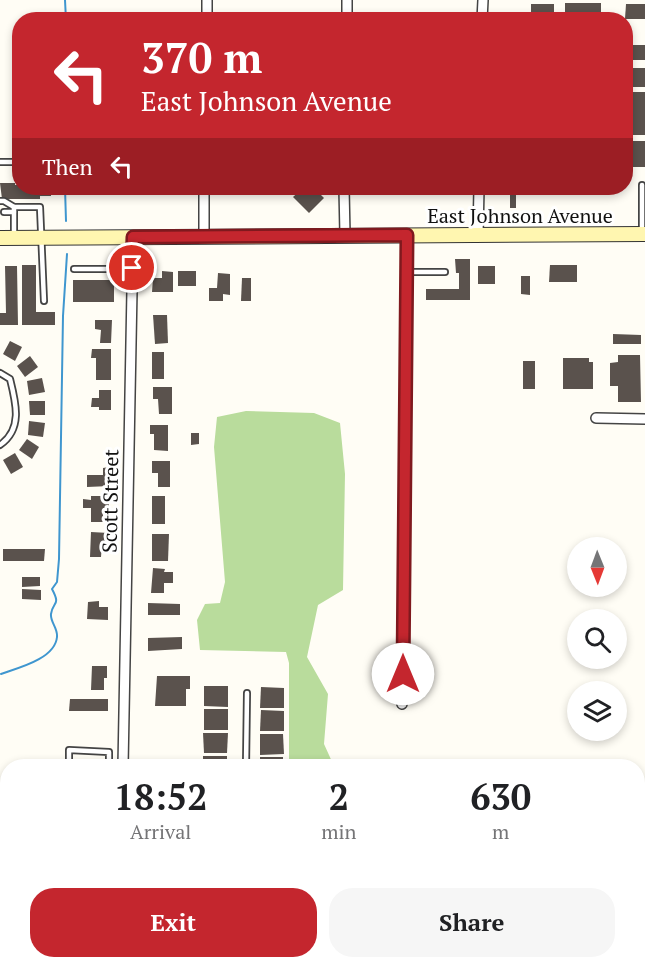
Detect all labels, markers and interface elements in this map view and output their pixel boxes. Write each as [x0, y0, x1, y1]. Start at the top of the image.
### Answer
text: 370 m [141, 29, 262, 85]
icon: left [42, 36, 120, 114]
text: East Johnson Avenue [141, 83, 392, 119]
icon: left [105, 150, 138, 183]
text: Then [42, 152, 93, 181]
street label: East Johnson Avenue [427, 202, 613, 229]
pin [106, 242, 157, 293]
icon: arrive [115, 251, 148, 284]
street label: Scott Street [96, 448, 124, 553]
north arrow [567, 537, 627, 597]
map controls [567, 537, 627, 741]
button: search [567, 609, 627, 669]
position arrow [371, 642, 435, 706]
button: layers [567, 681, 627, 741]
text: 18:52 [114, 773, 207, 820]
text: 2 [329, 773, 349, 820]
text: 630 [470, 773, 531, 820]
text: Arrival [130, 818, 191, 845]
text: min [321, 818, 356, 845]
text: m [492, 818, 509, 845]
button: Exit [30, 888, 317, 957]
button: Share [329, 888, 615, 957]

